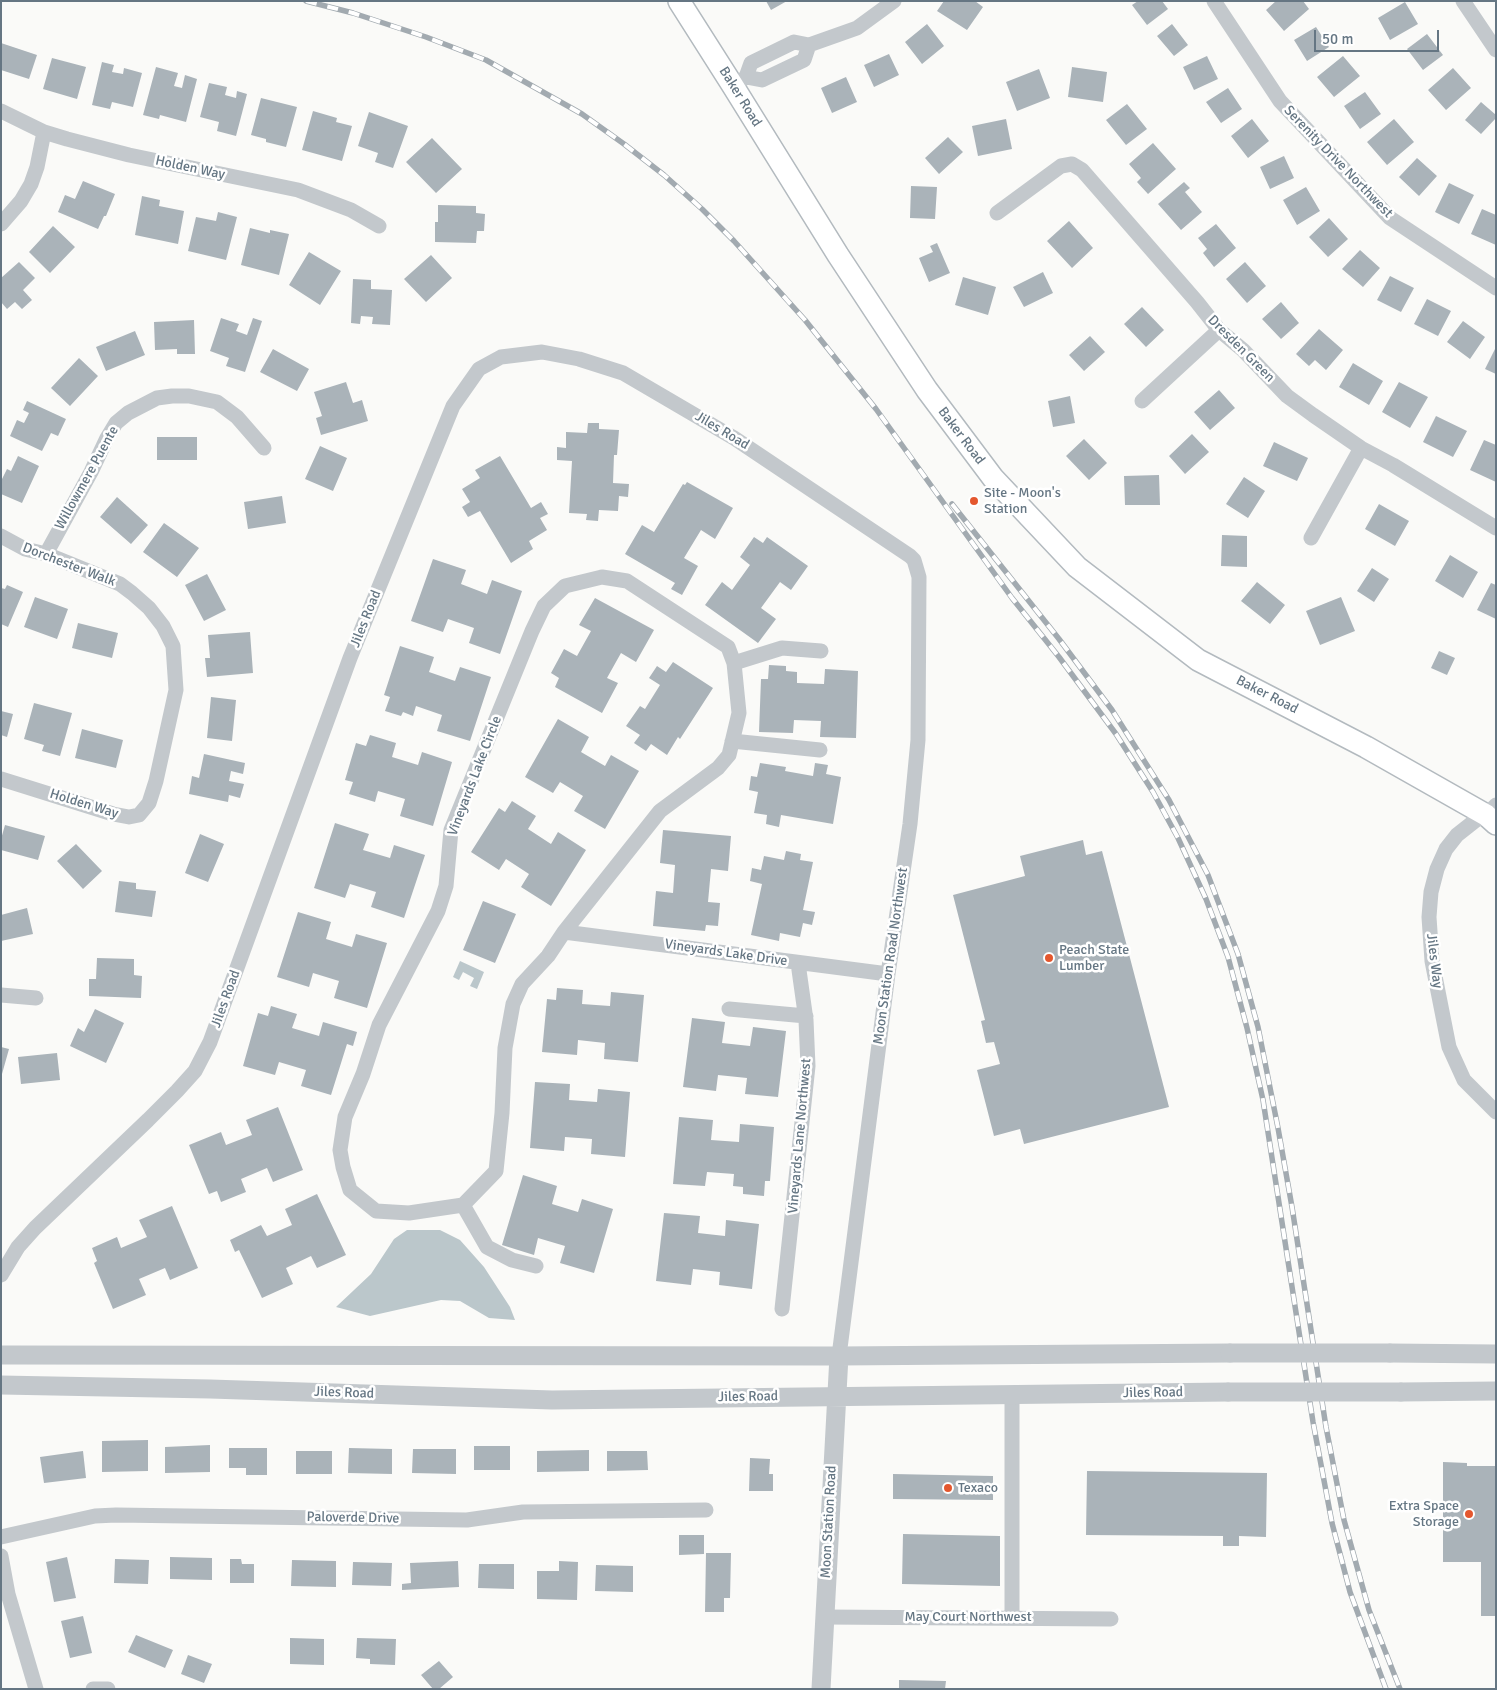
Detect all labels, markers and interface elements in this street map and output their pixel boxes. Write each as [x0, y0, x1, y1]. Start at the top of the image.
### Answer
scale bar [1317, 20, 1442, 52]
text: 50 m [1322, 30, 1353, 48]
street label: Baker Road [715, 64, 765, 130]
street label: Serenity Drive Northwest [1280, 102, 1396, 222]
street label: Holden Way [154, 152, 226, 184]
street label: Dresden Green [1204, 312, 1278, 386]
street label: Baker Road [934, 404, 988, 468]
street label: Jiles Road [692, 408, 752, 454]
street label: Willowmere Puente [52, 423, 122, 533]
place label: Site - Moon's Station [984, 485, 1061, 518]
marker: Site - Moon's Station [968, 495, 980, 507]
street label: Dorchester Walk [20, 540, 118, 590]
street label: Jiles Road [347, 588, 385, 650]
street label: Baker Road [1233, 672, 1301, 718]
street label: Vineyards Lake Circle [444, 714, 506, 838]
street label: Holden Way [48, 786, 120, 822]
street label: Moon Station Road Northwest [870, 866, 912, 1046]
street label: Jiles Way [1422, 933, 1446, 989]
street label: Vineyards Lake Drive [664, 936, 788, 970]
place label: Peach State Lumber [1059, 942, 1129, 974]
marker: Peach State Lumber [1043, 952, 1055, 964]
street label: Jiles Road [208, 968, 244, 1030]
street label: Vineyards Lane Northwest [785, 1058, 815, 1214]
street label: Jiles Road [314, 1384, 374, 1402]
street label: Jiles Road [1123, 1384, 1183, 1402]
street label: Jiles Road [718, 1388, 778, 1406]
street label: Moon Station Road [818, 1465, 840, 1579]
place label: Texaco [958, 1480, 998, 1496]
marker: Texaco [942, 1482, 954, 1494]
place label: Extra Space Storage [1389, 1498, 1459, 1530]
marker: Extra Space Storage [1463, 1508, 1475, 1520]
street label: Paloverde Drive [306, 1509, 400, 1527]
street label: May Court Northwest [904, 1609, 1032, 1625]

